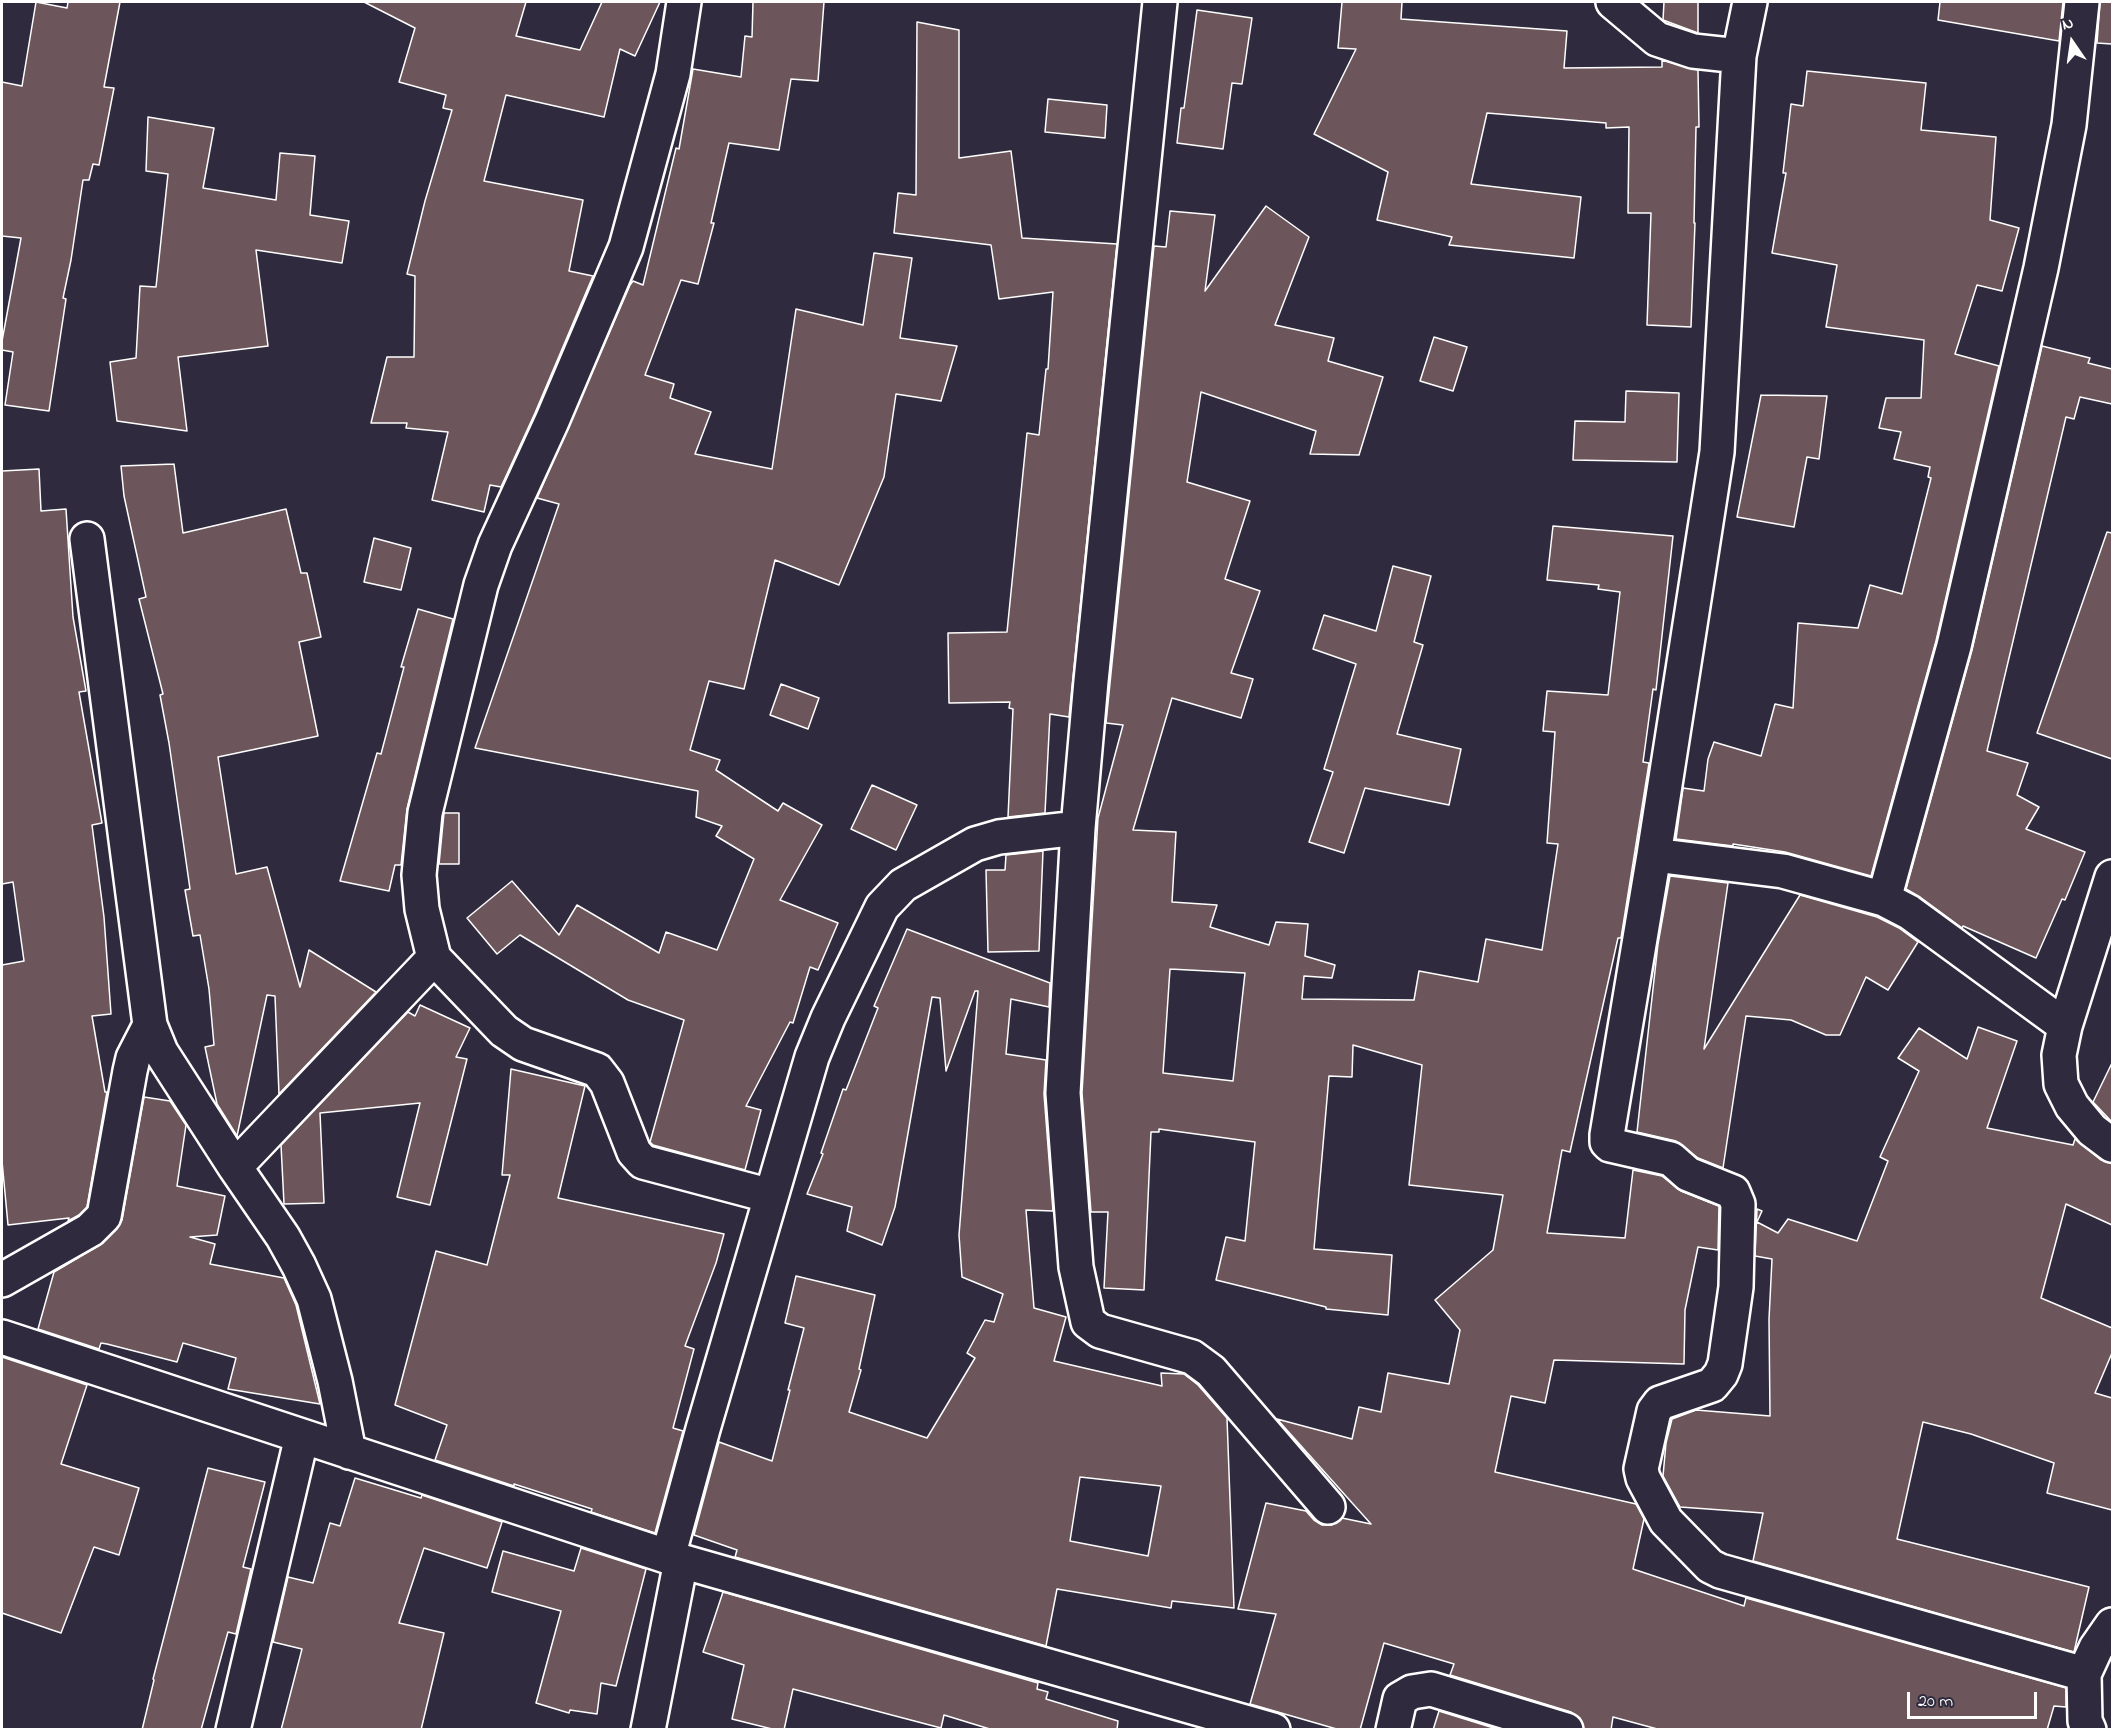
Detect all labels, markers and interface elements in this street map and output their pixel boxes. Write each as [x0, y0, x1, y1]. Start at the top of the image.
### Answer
north arrow [2042, 12, 2102, 72]
text: N [2060, 12, 2076, 37]
scale bar [1910, 1680, 2040, 1718]
text: 20 m [1918, 1689, 1953, 1715]

